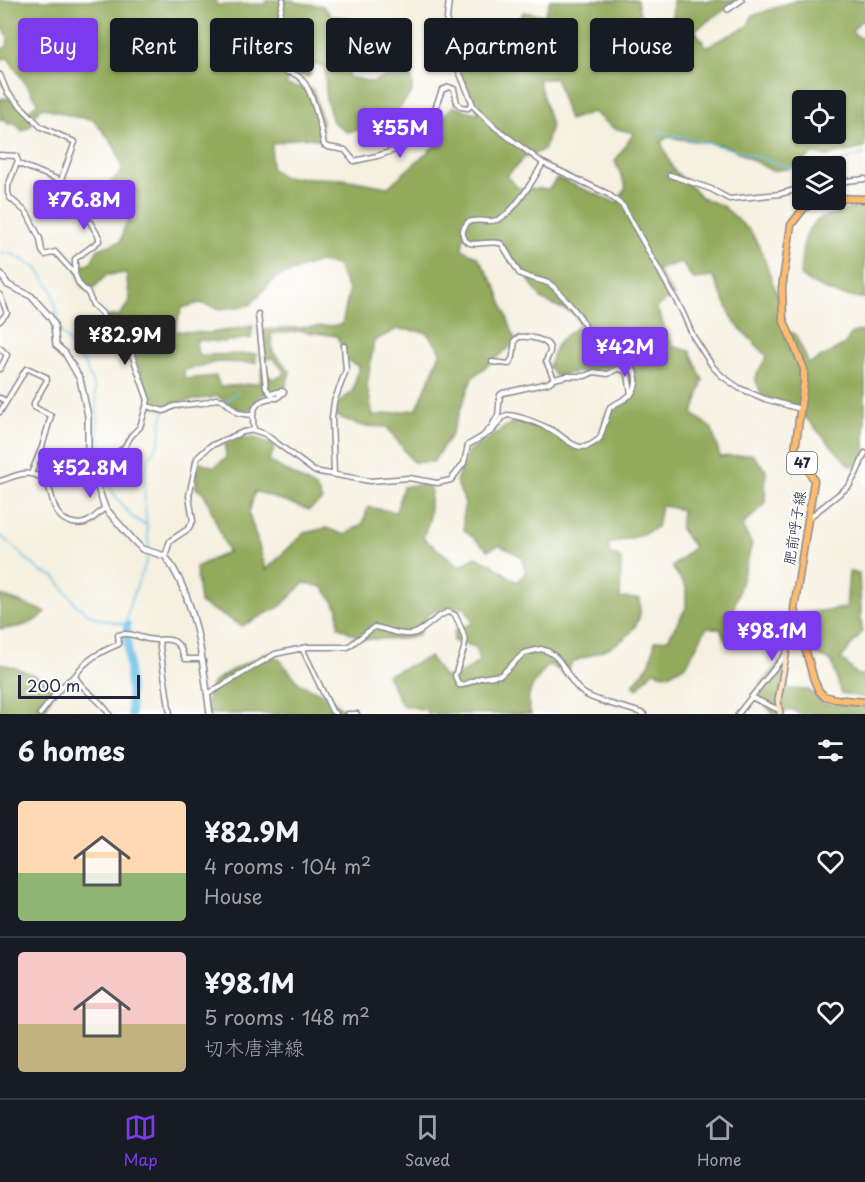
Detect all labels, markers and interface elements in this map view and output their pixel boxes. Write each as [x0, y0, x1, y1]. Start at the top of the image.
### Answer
chip: Buy [18, 18, 98, 72]
chip: Rent [110, 18, 198, 72]
chip: Filters [210, 18, 314, 72]
chip: New [326, 18, 412, 72]
chip: Apartment [424, 18, 578, 72]
chip: House [590, 18, 694, 72]
map controls [792, 90, 846, 210]
button: locate [792, 90, 846, 144]
pin: ¥55M [364, 108, 436, 159]
text: ¥55M [372, 112, 428, 142]
button: layers [792, 156, 846, 210]
pin: ¥76.8M [35, 180, 133, 231]
text: ¥76.8M [47, 184, 121, 214]
pin: ¥82.9M [76, 315, 174, 366]
text: ¥82.9M [88, 319, 162, 349]
pin: ¥42M [589, 327, 661, 378]
text: ¥42M [596, 331, 654, 361]
pin: ¥52.8M [41, 448, 139, 499]
text: ¥52.8M [52, 452, 128, 482]
road number: 47 [787, 452, 817, 474]
street label: 肥前呼子線 [776, 489, 811, 567]
pin: ¥98.1M [723, 611, 821, 662]
text: ¥98.1M [737, 615, 807, 645]
scale bar [18, 672, 140, 700]
text: 200 m [27, 673, 80, 697]
text: 6 homes [18, 731, 125, 770]
icon: filters [814, 734, 847, 767]
text: ¥82.9M [204, 812, 299, 851]
icon: home [66, 825, 138, 897]
icon: heart [814, 845, 847, 878]
text: 4 rooms · 104 m² [204, 851, 371, 881]
text: House [204, 881, 263, 911]
text: ¥98.1M [204, 963, 295, 1002]
icon: home [66, 976, 138, 1048]
icon: heart [814, 996, 847, 1029]
text: 5 rooms · 148 m² [204, 1002, 370, 1032]
text: 切木唐津線 [204, 1032, 304, 1062]
tab: Map [123, 1111, 158, 1171]
tab: Saved [405, 1111, 450, 1171]
tab: Home [697, 1111, 742, 1171]

